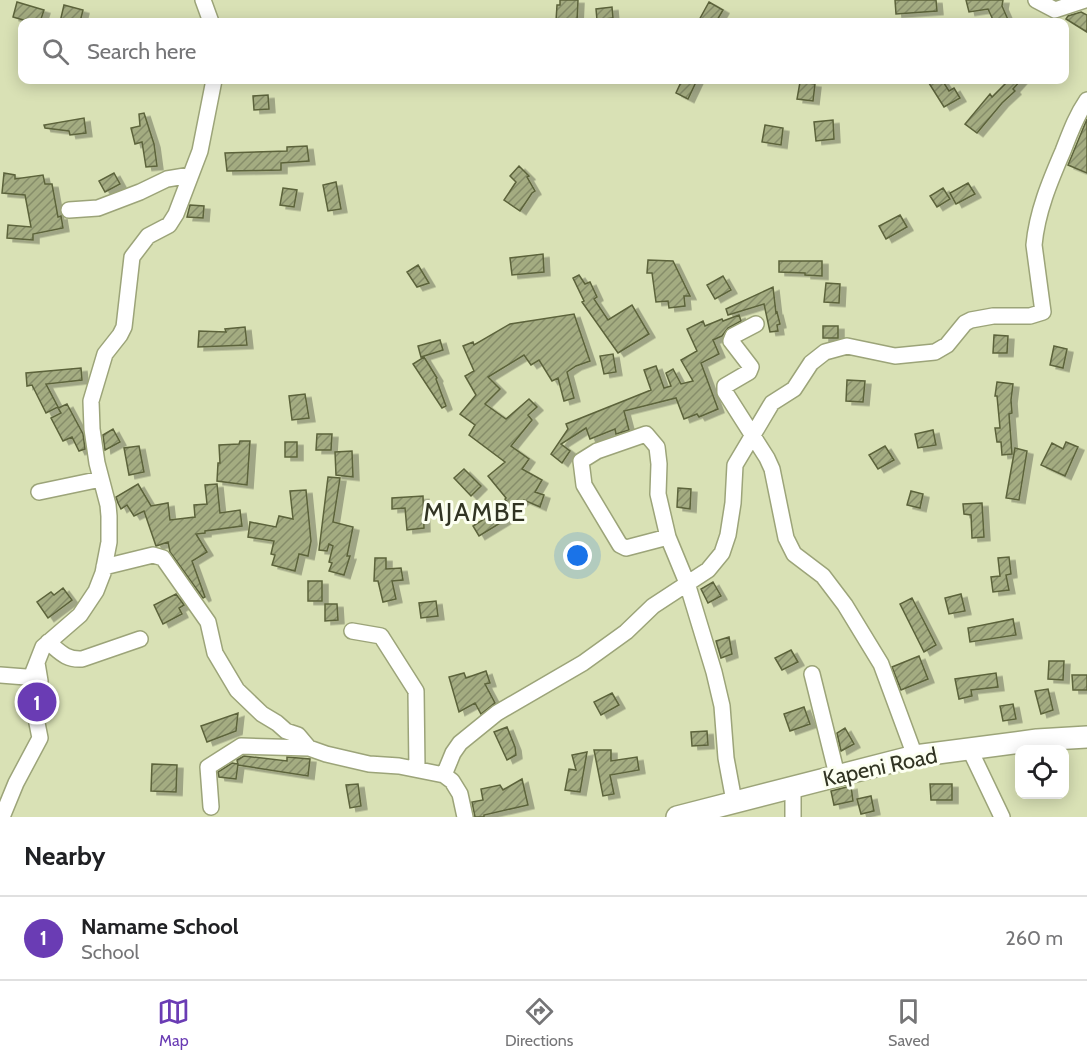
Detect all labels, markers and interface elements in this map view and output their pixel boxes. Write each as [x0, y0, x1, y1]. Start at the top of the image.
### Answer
search box [18, 18, 1069, 84]
icon: search [39, 35, 72, 68]
text: Search here [87, 38, 196, 65]
district label: MJAMBE [423, 496, 527, 528]
your location [563, 541, 592, 570]
pin: 1 [18, 680, 57, 724]
street label: Kapeni Road [820, 742, 940, 792]
map controls [1015, 745, 1069, 799]
button: locate [1015, 745, 1069, 799]
text: Nearby [24, 840, 105, 872]
text: Namame School [81, 913, 239, 940]
text: 1 [40, 926, 47, 950]
text: 260 m [1005, 926, 1063, 950]
text: School [81, 940, 139, 964]
tab: Map [157, 995, 190, 1050]
tab: Directions [505, 995, 573, 1050]
tab: Saved [888, 995, 930, 1050]

